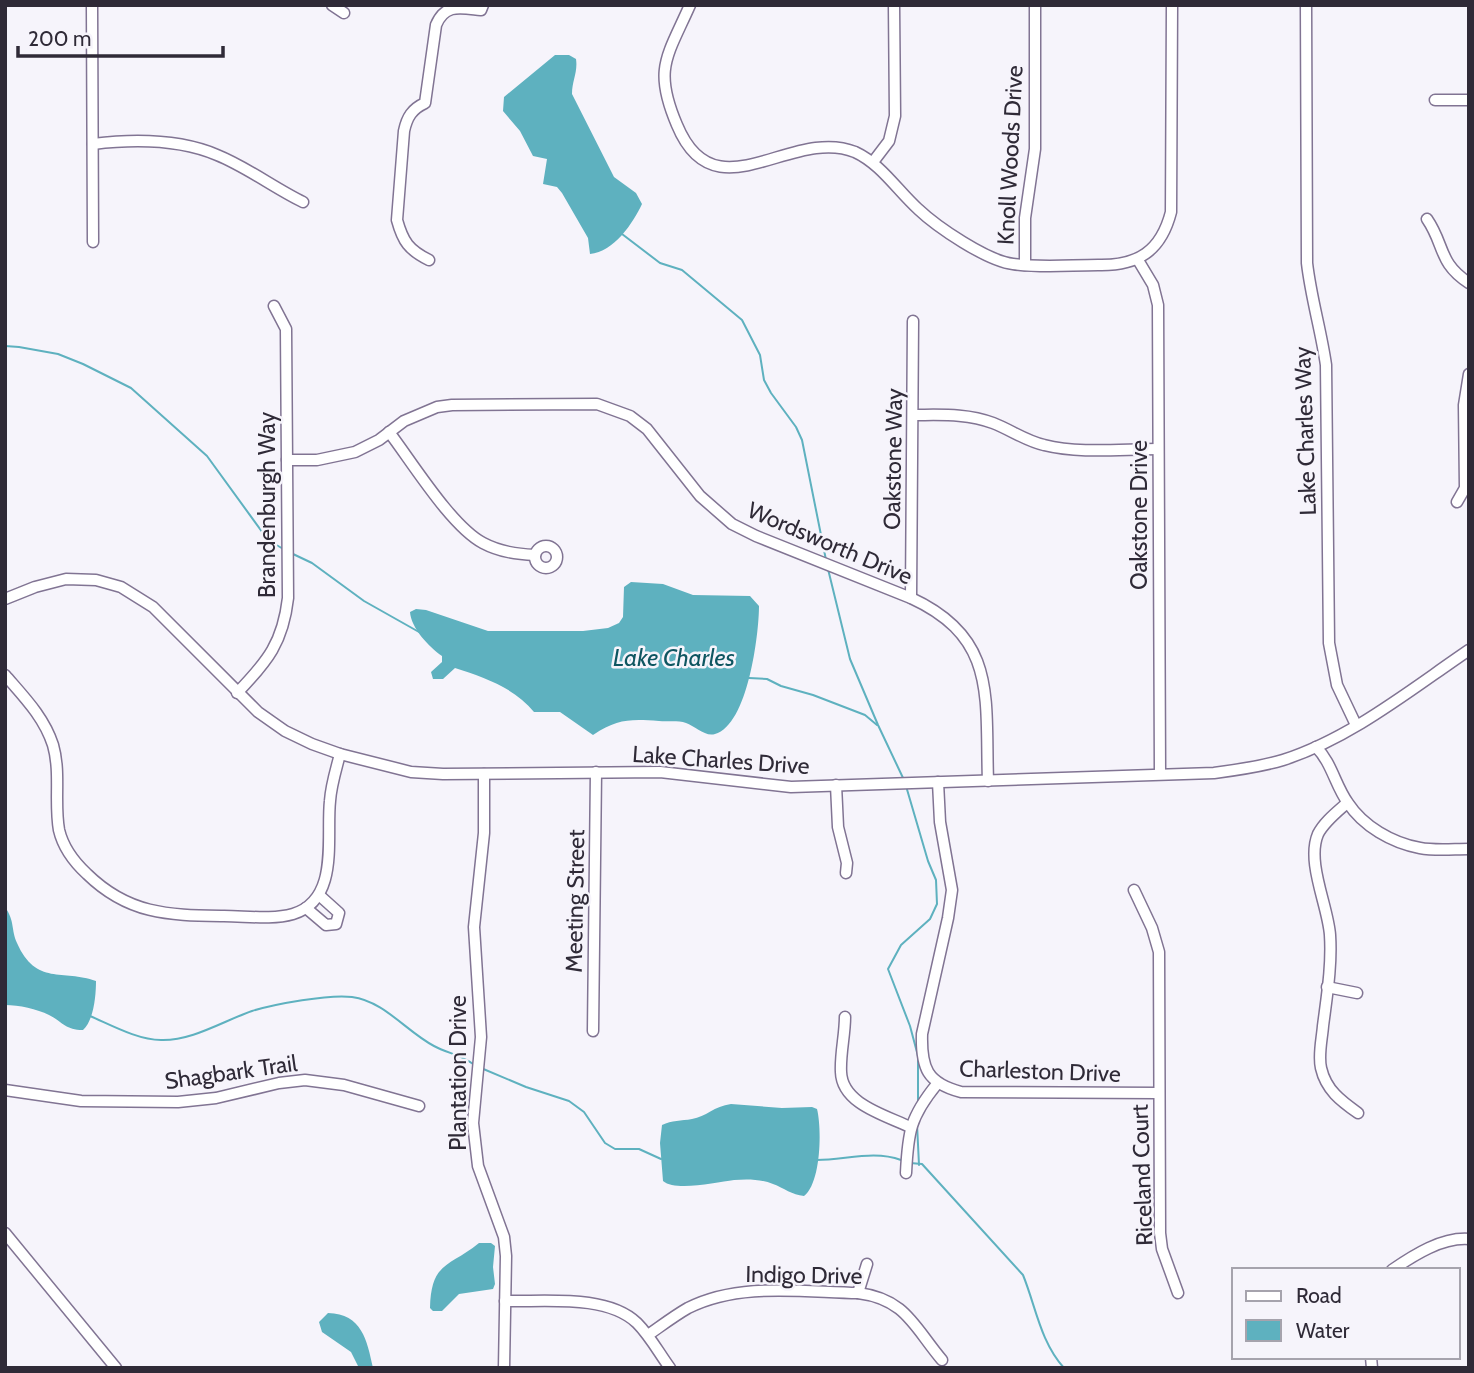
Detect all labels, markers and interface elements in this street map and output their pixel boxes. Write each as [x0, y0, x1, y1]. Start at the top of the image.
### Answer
scale bar [18, 14, 222, 58]
text: 200 m [28, 26, 91, 51]
street label: Knoll Woods Drive [991, 64, 1029, 246]
street label: Lake Charles Way [1288, 346, 1322, 516]
street label: Oakstone Way [878, 388, 908, 530]
street label: Brandenburgh Way [253, 412, 281, 598]
street label: Oakstone Drive [1125, 440, 1153, 590]
street label: Wordsworth Drive [743, 496, 917, 590]
water label: Lake Charles [613, 643, 735, 672]
street label: Lake Charles Drive [631, 740, 811, 780]
street label: Meeting Street [560, 829, 590, 973]
street label: Plantation Drive [444, 995, 472, 1151]
street label: Shagbark Trail [163, 1049, 300, 1095]
street label: Charleston Drive [959, 1054, 1121, 1088]
street label: Riceland Court [1126, 1104, 1158, 1246]
street label: Indigo Drive [745, 1260, 863, 1290]
legend [1232, 1268, 1460, 1359]
text: Road [1296, 1283, 1342, 1308]
text: Water [1296, 1318, 1350, 1343]

